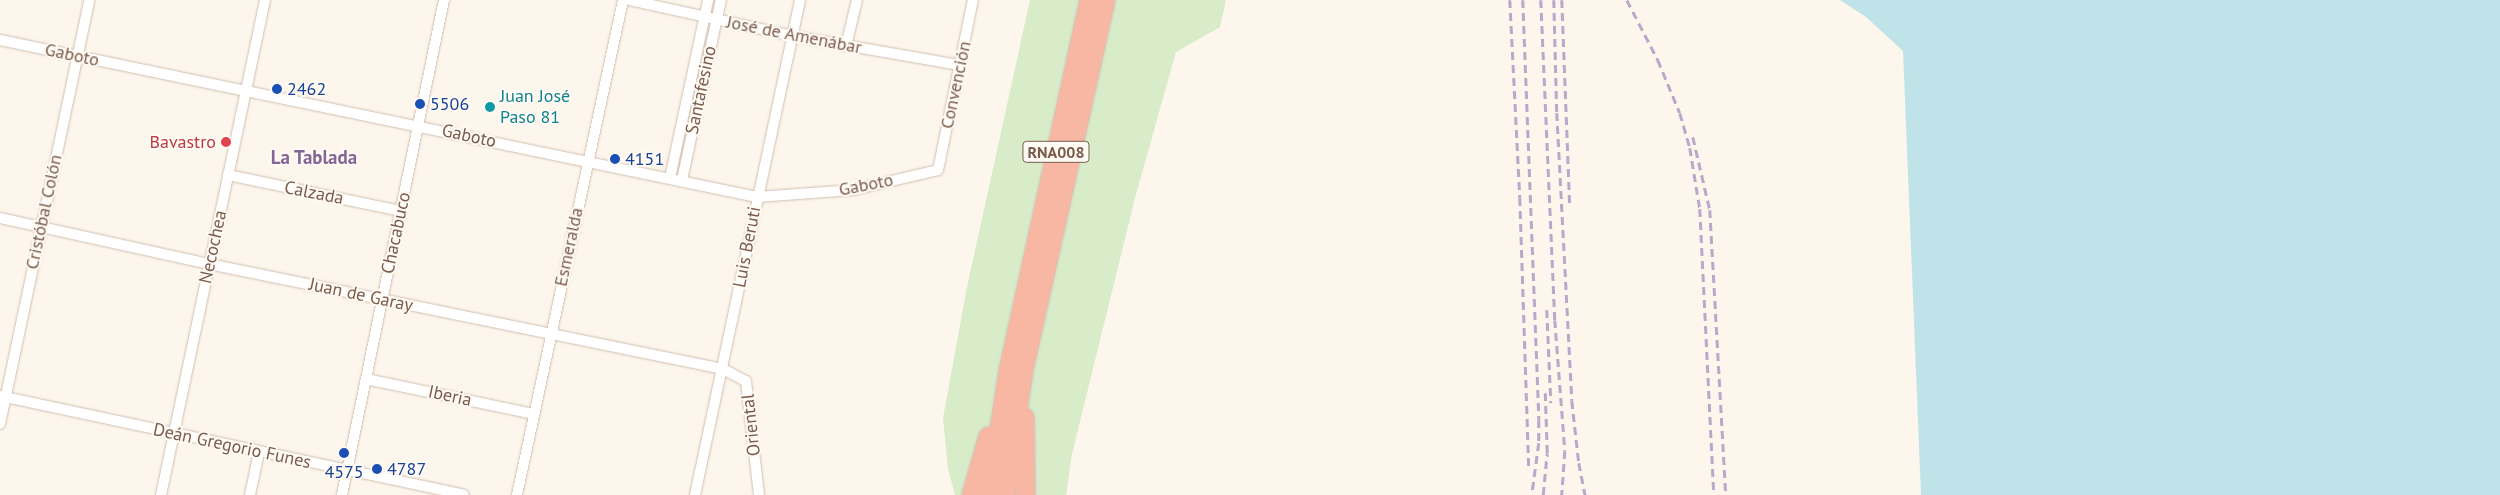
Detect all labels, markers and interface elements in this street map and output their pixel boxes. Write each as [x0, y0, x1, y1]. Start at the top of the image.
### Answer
street label: José de Amenábar [724, 11, 864, 59]
street label: Gaboto [43, 39, 101, 71]
street label: Convención [936, 39, 976, 131]
street label: Santafesino [681, 44, 721, 136]
place label: 2462 [287, 78, 326, 100]
marker: 2462 [271, 83, 283, 95]
place label: Juan José Paso 81 [500, 86, 570, 128]
place label: 5506 [430, 93, 469, 115]
marker: 5506 [414, 98, 426, 110]
marker: Juan José Paso 81 [484, 101, 496, 113]
street label: Gaboto [440, 120, 498, 152]
place label: Bavastro [150, 131, 216, 153]
marker: Bavastro [220, 136, 232, 148]
road number: RNA008 [1022, 138, 1090, 166]
district label: La Tablada [270, 147, 358, 169]
place label: 4151 [625, 148, 664, 170]
street label: Cristóbal Colón [21, 153, 67, 271]
marker: 4151 [609, 153, 621, 165]
street label: Gaboto [837, 169, 895, 201]
street label: Calzada [283, 177, 345, 209]
street label: Chacabuco [377, 190, 415, 276]
street label: Luis Beruti [729, 205, 765, 289]
street label: Esmeralda [550, 206, 588, 288]
street label: Necochea [195, 208, 231, 286]
street label: Juan de Garay [307, 273, 415, 317]
street label: Iberia [426, 381, 474, 411]
street label: Oriental [737, 393, 765, 457]
street label: Deán Gregorio Funes [151, 419, 313, 473]
marker: 4575 [338, 447, 350, 459]
place label: 4787 [387, 458, 426, 480]
place label: 4575 [324, 461, 364, 483]
marker: 4787 [371, 463, 383, 475]

